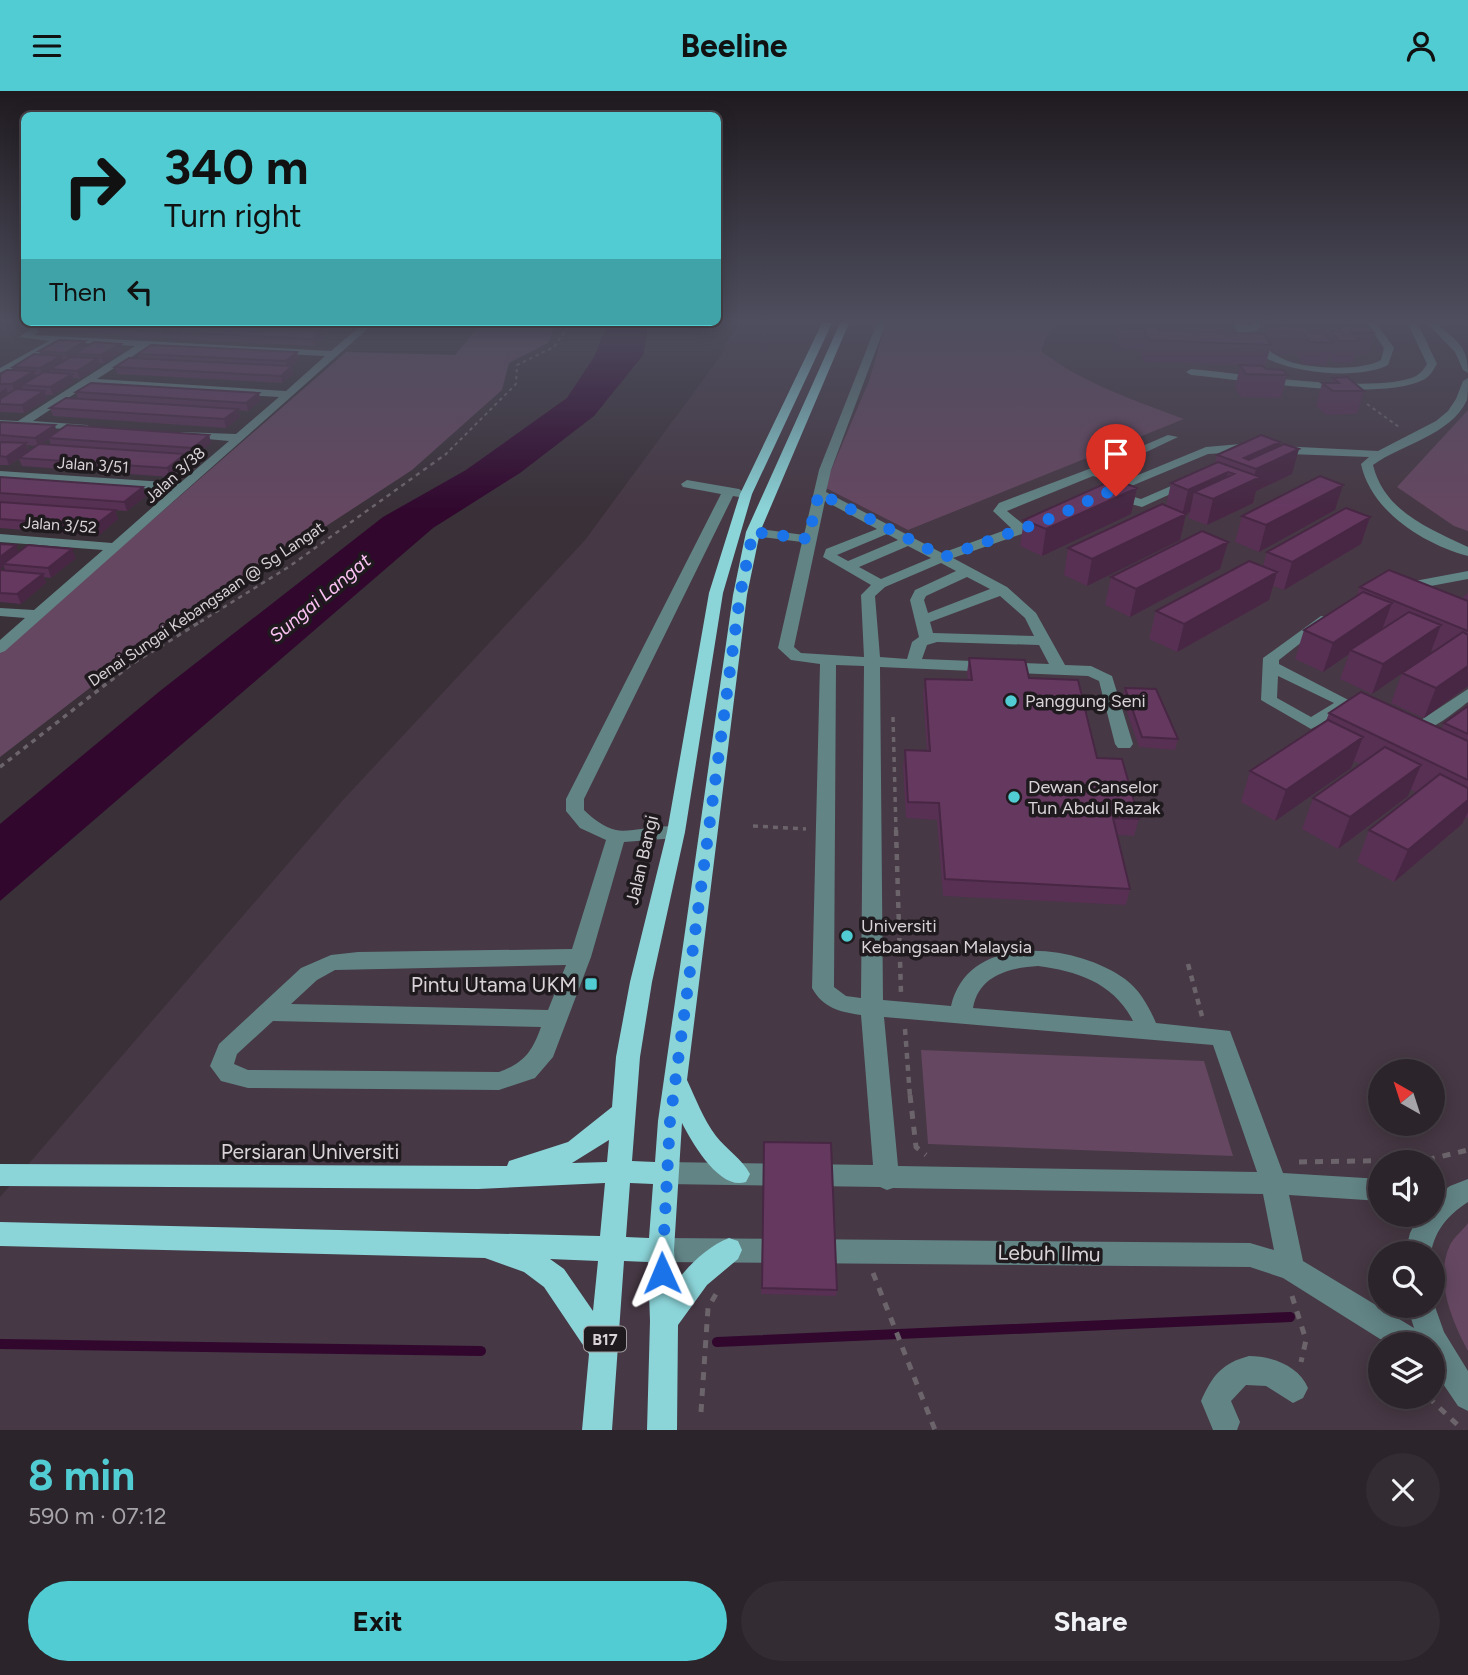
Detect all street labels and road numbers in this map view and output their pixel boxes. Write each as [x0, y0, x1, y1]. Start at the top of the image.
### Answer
street label: Jalan 3/38 [141, 443, 209, 507]
street label: Jalan 3/51 [57, 453, 129, 477]
street label: Jalan 3/52 [22, 513, 98, 537]
street label: Denai Sungai Kebangsaan @ Sg Langat [85, 518, 327, 690]
street label: Jalan Bangi [621, 813, 663, 907]
street label: Persiaran Universiti [221, 1139, 399, 1164]
street label: Lebuh Ilmu [997, 1240, 1101, 1266]
road number: B17 [584, 1327, 626, 1351]

